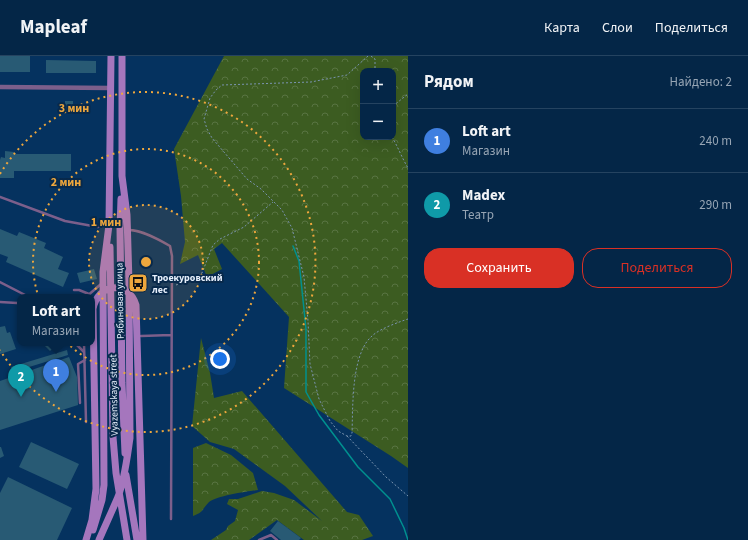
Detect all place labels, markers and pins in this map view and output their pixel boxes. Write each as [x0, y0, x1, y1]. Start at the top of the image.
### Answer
centre of rings [139, 255, 153, 269]
place label: Троекуровский лес [152, 271, 223, 297]
bus stop icon: Троекуровский лес [127, 272, 149, 294]
pin: 1 [43, 359, 69, 392]
pin: 2 [8, 364, 34, 397]

